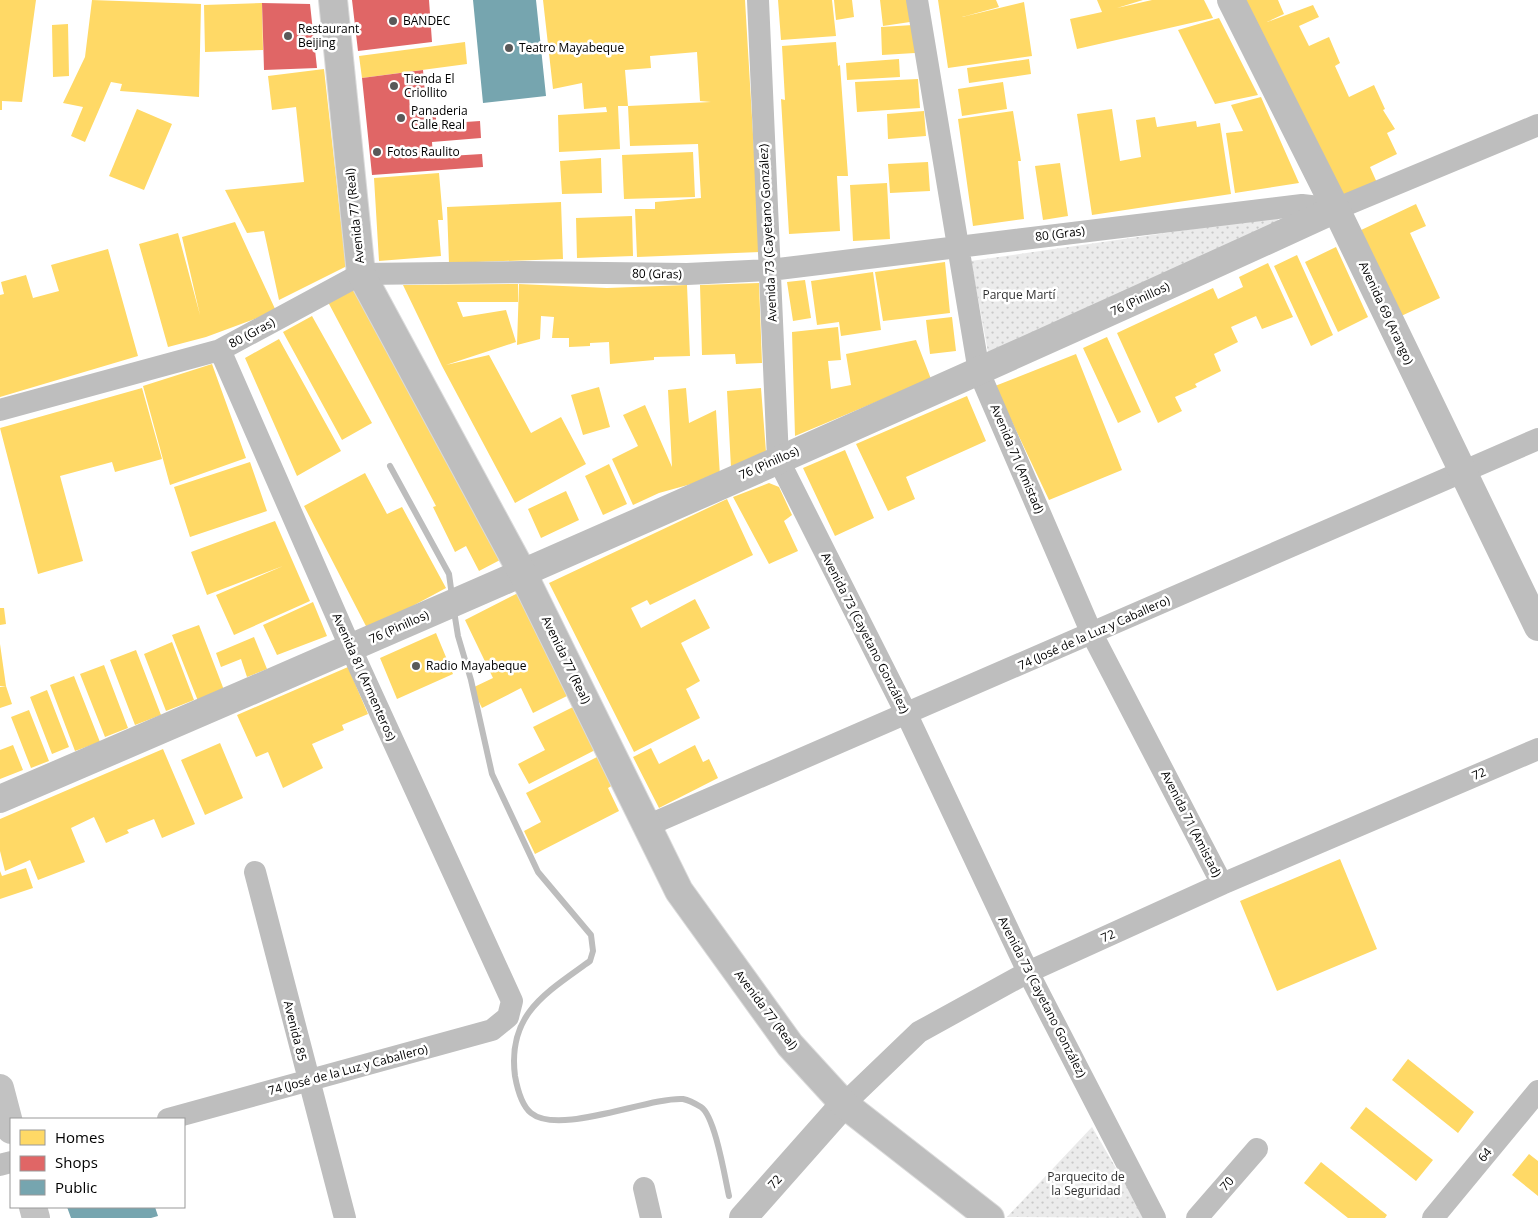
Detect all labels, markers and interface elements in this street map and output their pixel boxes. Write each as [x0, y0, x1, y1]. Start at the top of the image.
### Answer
place label: BANDEC [403, 12, 451, 29]
marker: BANDEC [387, 15, 399, 27]
place label: Restaurant Beijing [298, 20, 359, 51]
marker: Restaurant Beijing [282, 30, 294, 42]
place label: Teatro Mayabeque [519, 39, 624, 56]
marker: Teatro Mayabeque [503, 42, 515, 54]
place label: Tienda El Criollito [404, 70, 455, 101]
marker: Tienda El Criollito [388, 80, 400, 92]
place label: Panaderia Calle Real [411, 102, 468, 133]
marker: Panaderia Calle Real [395, 112, 407, 124]
place label: Fotos Raulito [387, 143, 460, 160]
street label: Avenida 73 (Cayetano González) [754, 143, 781, 323]
marker: Fotos Raulito [371, 146, 383, 158]
street label: Avenida 77 (Real) [341, 167, 368, 264]
street label: 80 (Gras) [1034, 222, 1086, 245]
street label: Avenida 69 (Arango) [1355, 258, 1418, 368]
street label: 80 (Gras) [632, 265, 683, 282]
street label: 76 (Pinillos) [1107, 277, 1173, 320]
park label: Parque Martí [982, 286, 1056, 303]
street label: 80 (Gras) [226, 313, 278, 352]
street label: Avenida 71 (Amistad) [987, 401, 1048, 517]
street label: 76 (Pinillos) [736, 442, 802, 483]
street label: Avenida 73 (Cayetano González) [817, 549, 914, 717]
street label: 74 (José de la Luz y Caballero) [1015, 591, 1173, 674]
street label: 76 (Pinillos) [366, 606, 432, 647]
street label: Avenida 81 (Armenteros) [329, 610, 401, 744]
street label: Avenida 77 (Real) [538, 613, 595, 707]
place label: Radio Mayabeque [426, 657, 527, 674]
marker: Radio Mayabeque [410, 660, 422, 672]
street label: 72 [1469, 763, 1489, 784]
street label: Avenida 71 (Amistad) [1157, 768, 1226, 880]
street label: Avenida 73 (Cayetano González) [994, 913, 1091, 1081]
street label: 72 [1098, 925, 1118, 946]
street label: Avenida 77 (Real) [731, 966, 802, 1053]
street label: Avenida 85 [280, 999, 311, 1063]
street label: 74 (José de la Luz y Caballero) [266, 1040, 430, 1099]
legend [10, 1118, 185, 1208]
text: Homes [55, 1127, 105, 1147]
street label: 64 [1474, 1144, 1496, 1165]
text: Shops [55, 1152, 98, 1172]
park label: Parquecito de la Seguridad [1047, 1168, 1125, 1199]
street label: 72 [764, 1171, 786, 1192]
street label: 70 [1216, 1173, 1238, 1194]
text: Public [55, 1177, 97, 1197]

